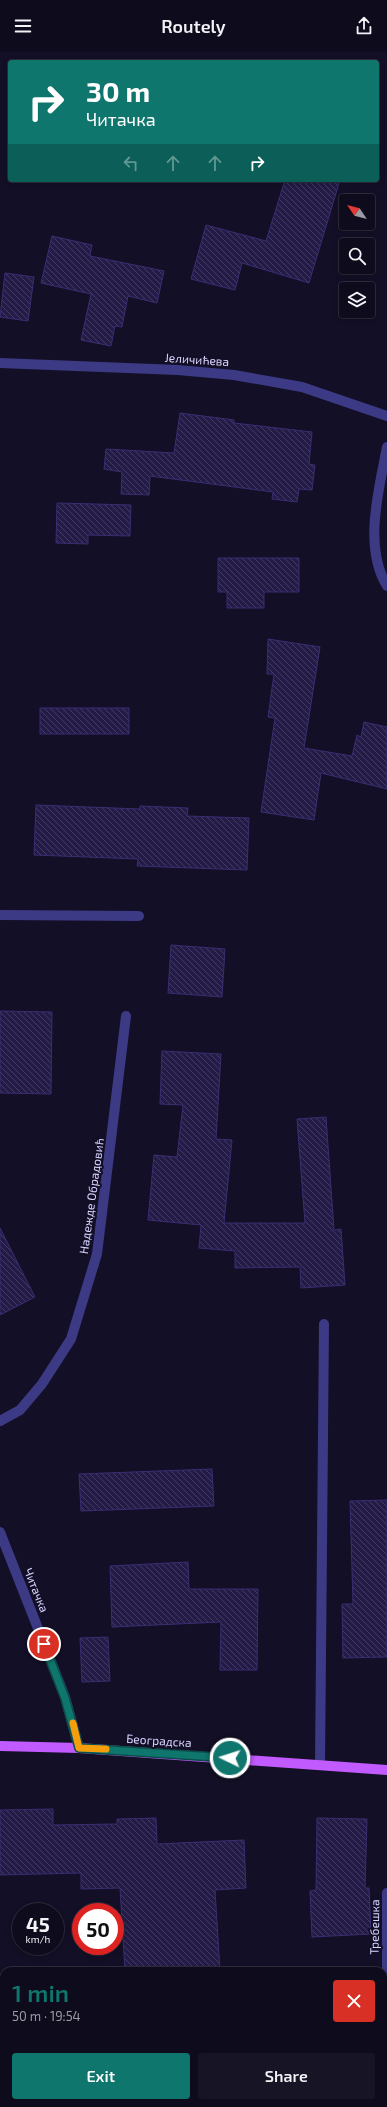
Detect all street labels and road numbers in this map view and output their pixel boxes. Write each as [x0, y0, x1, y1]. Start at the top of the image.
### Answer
street label: Јеличићева [164, 350, 230, 368]
street label: Надежде Обрадовић [76, 1137, 106, 1255]
street label: Читачка [22, 1566, 52, 1614]
street label: Београдска [126, 1731, 192, 1749]
street label: Требешка [367, 1899, 381, 1955]

